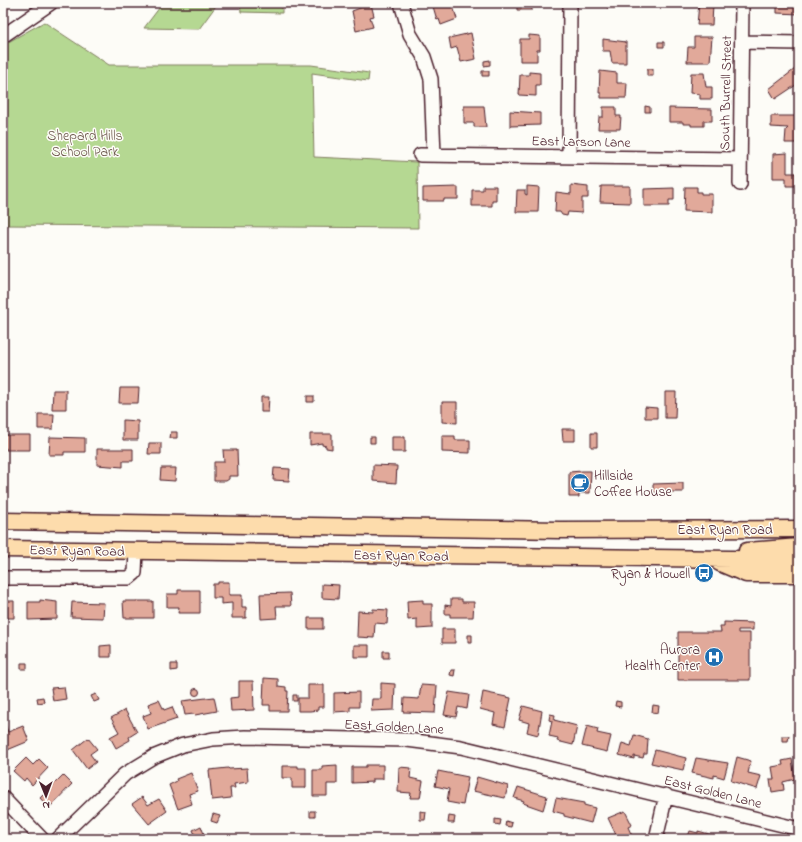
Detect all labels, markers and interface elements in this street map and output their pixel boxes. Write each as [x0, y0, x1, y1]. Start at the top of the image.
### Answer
street label: South Burrell Street [715, 35, 738, 151]
park label: Shepard Hills School Park [47, 126, 123, 163]
street label: East Larson Lane [531, 131, 631, 154]
place label: Hillside Coffee House [594, 466, 673, 503]
cafe icon: Hillside Coffee House [569, 472, 591, 494]
street label: East Ryan Road [677, 520, 773, 542]
street label: East Ryan Road [29, 540, 125, 564]
street label: East Ryan Road [353, 545, 449, 569]
bus stop icon: Ryan & Howell [693, 562, 715, 584]
place label: Ryan & Howell [611, 564, 690, 586]
place label: Aurora Health Center [625, 640, 701, 677]
hospital icon: Aurora Health Center [703, 646, 725, 668]
street label: East Golden Lane [344, 714, 445, 741]
street label: East Golden Lane [662, 770, 764, 815]
north arrow [26, 776, 66, 816]
text: N [42, 797, 50, 813]

